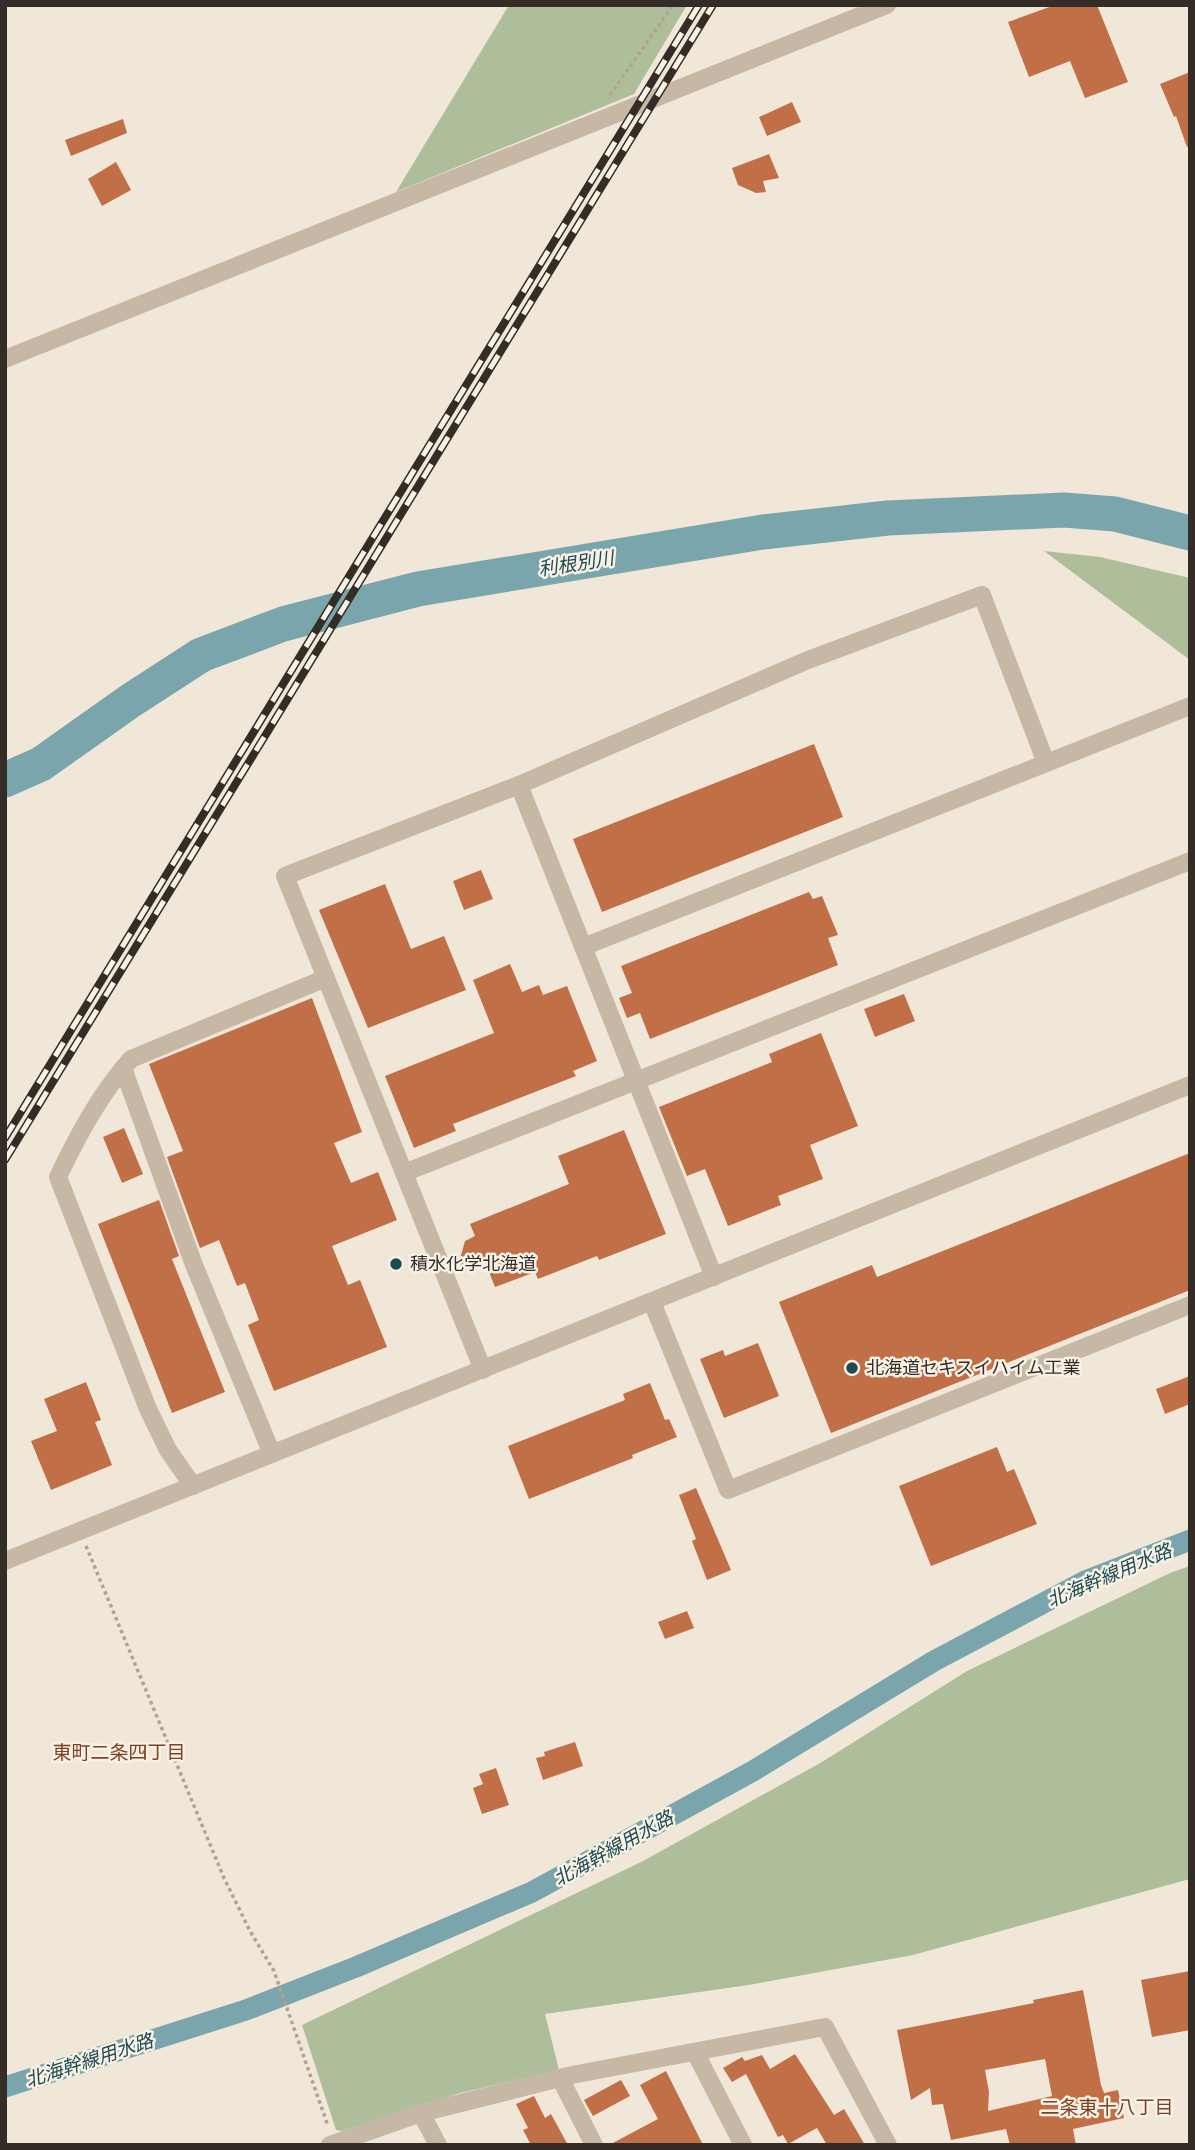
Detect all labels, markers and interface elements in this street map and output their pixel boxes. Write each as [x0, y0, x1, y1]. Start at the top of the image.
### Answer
water label: 利根別川 [537, 546, 617, 581]
place label: 積水化学北海道 [410, 1253, 536, 1275]
marker: 積水化学北海道 [388, 1256, 404, 1272]
place label: 北海道セキスイハイム工業 [866, 1357, 1080, 1379]
marker: 北海道セキスイハイム工業 [844, 1360, 860, 1376]
water label: 北海幹線用水路 [1043, 1538, 1177, 1612]
district label: 東町二条四丁目 [52, 1741, 186, 1764]
water label: 北海幹線用水路 [549, 1805, 679, 1891]
water label: 北海幹線用水路 [22, 2028, 158, 2092]
district label: 二条東十八丁目 [1040, 2096, 1174, 2119]

